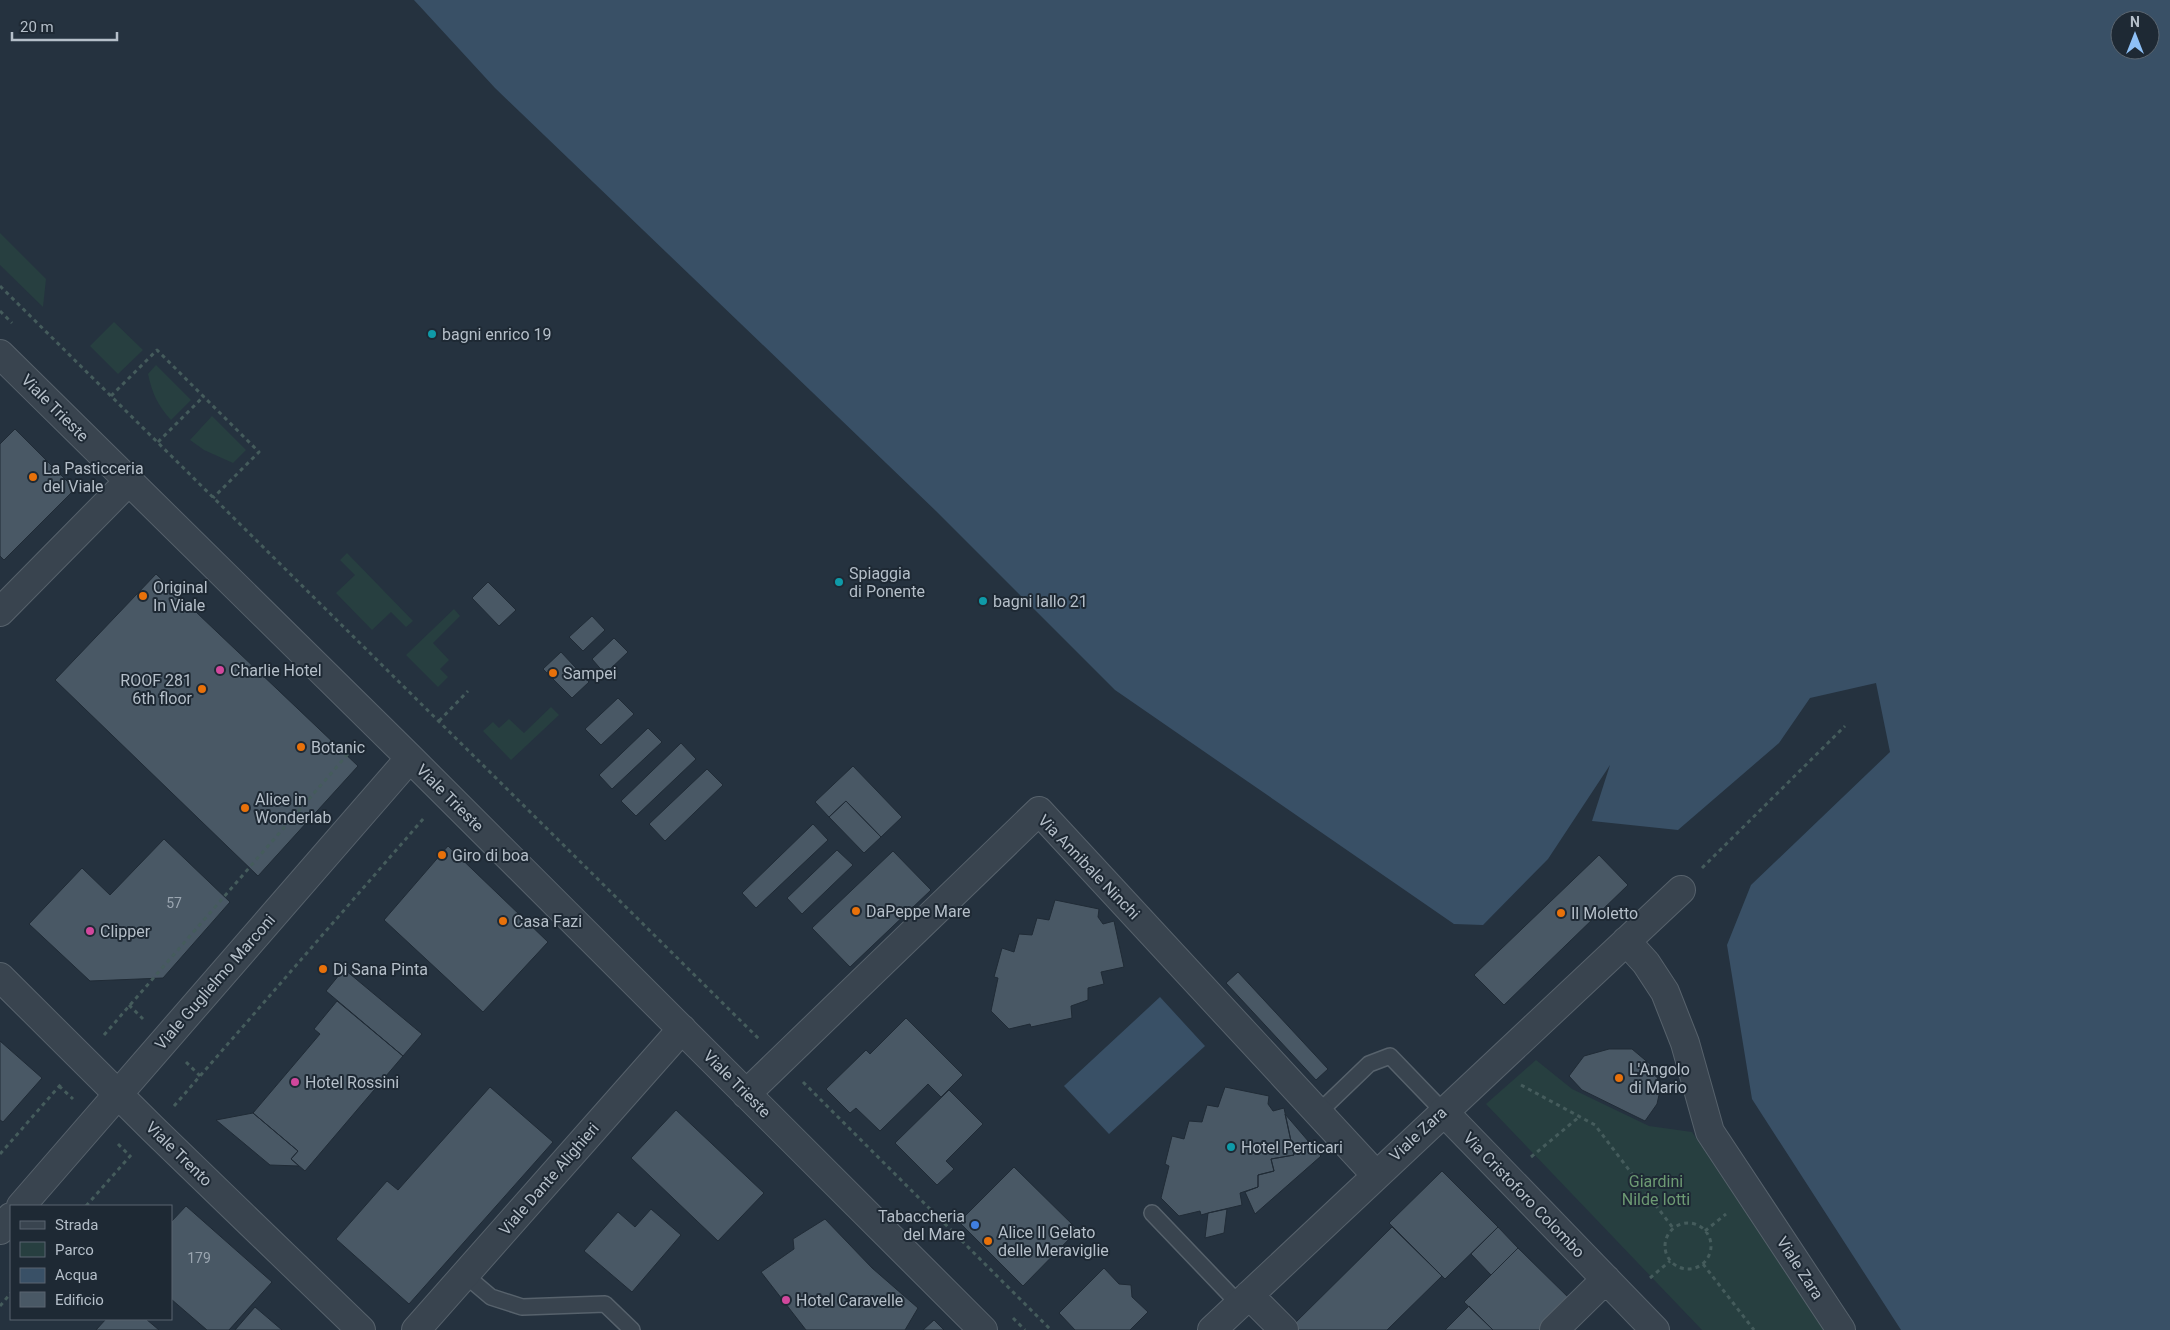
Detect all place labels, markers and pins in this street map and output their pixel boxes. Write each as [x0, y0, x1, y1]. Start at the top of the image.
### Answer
place label: bagni enrico 19 [442, 325, 551, 344]
marker: bagni enrico 19 [426, 328, 438, 340]
place label: La Pasticceria del Viale [43, 459, 144, 496]
marker: La Pasticceria del Viale [27, 471, 39, 483]
place label: Spiaggia di Ponente [849, 564, 925, 601]
marker: Spiaggia di Ponente [833, 576, 845, 588]
place label: Original In Viale [153, 578, 208, 615]
marker: Original In Viale [137, 590, 149, 602]
place label: bagni lallo 21 [993, 592, 1088, 611]
marker: bagni lallo 21 [977, 595, 989, 607]
place label: Charlie Hotel [230, 661, 322, 680]
marker: Charlie Hotel [214, 664, 226, 676]
place label: Sampei [563, 664, 617, 683]
marker: Sampei [547, 667, 559, 679]
place label: ROOF 281 6th floor [120, 671, 193, 708]
marker: ROOF 281 6th floor [196, 683, 208, 695]
place label: Botanic [311, 738, 365, 757]
marker: Botanic [295, 741, 307, 753]
place label: Alice in Wonderlab [255, 790, 331, 827]
marker: Alice in Wonderlab [239, 802, 251, 814]
place label: Giro di boa [452, 846, 529, 865]
marker: Giro di boa [436, 849, 448, 861]
place label: DaPeppe Mare [866, 902, 971, 921]
place label: Il Moletto [1571, 904, 1638, 923]
marker: DaPeppe Mare [850, 905, 862, 917]
marker: Il Moletto [1555, 907, 1567, 919]
place label: Casa Fazi [513, 912, 582, 931]
marker: Casa Fazi [497, 915, 509, 927]
place label: Clipper [100, 922, 151, 941]
marker: Clipper [84, 925, 96, 937]
place label: Di Sana Pinta [333, 960, 428, 979]
marker: Di Sana Pinta [317, 963, 329, 975]
place label: L'Angolo di Mario [1629, 1060, 1690, 1097]
marker: L'Angolo di Mario [1613, 1072, 1625, 1084]
place label: Hotel Rossini [305, 1073, 399, 1092]
marker: Hotel Rossini [289, 1076, 301, 1088]
place label: Hotel Perticari [1241, 1138, 1343, 1157]
marker: Hotel Perticari [1225, 1141, 1237, 1153]
place label: Tabaccheria del Mare [878, 1207, 965, 1244]
marker: Tabaccheria del Mare [969, 1219, 981, 1231]
place label: Alice Il Gelato delle Meraviglie [998, 1223, 1109, 1260]
marker: Alice Il Gelato delle Meraviglie [982, 1235, 994, 1247]
place label: Hotel Caravelle [796, 1291, 903, 1310]
marker: Hotel Caravelle [780, 1294, 792, 1306]

